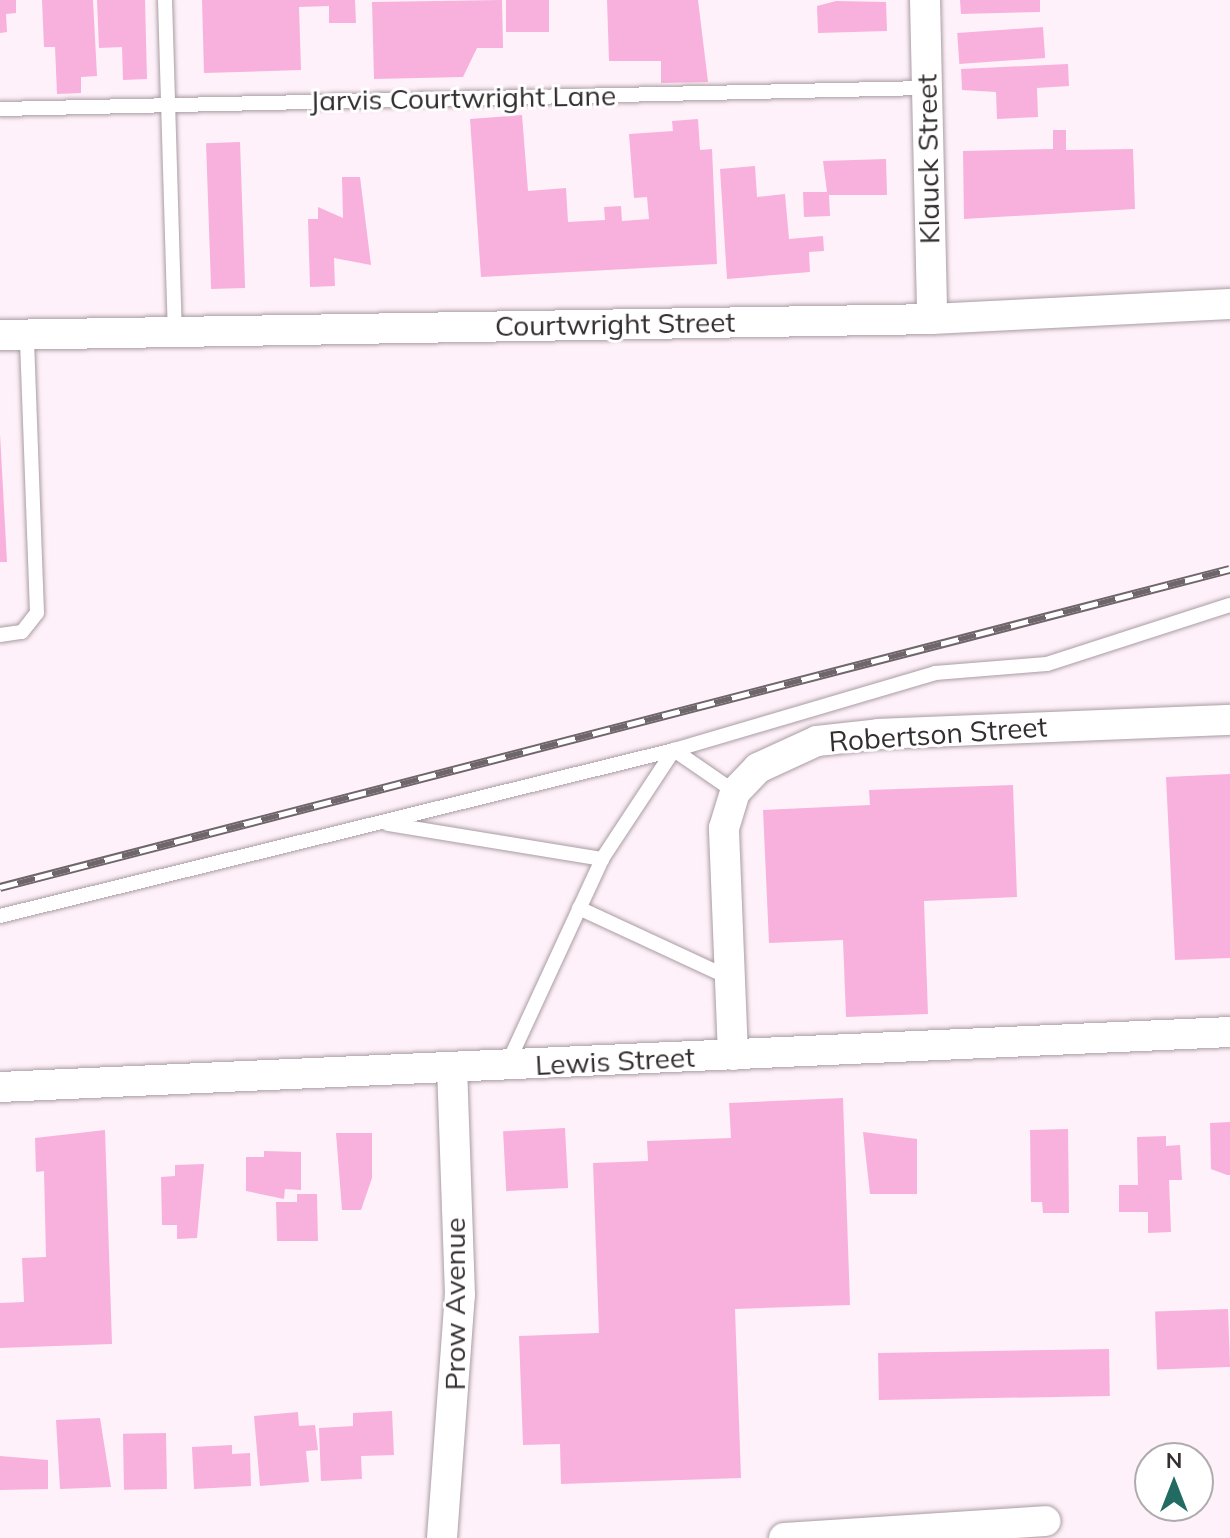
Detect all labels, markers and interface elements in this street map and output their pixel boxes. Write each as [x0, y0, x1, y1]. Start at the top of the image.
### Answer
street label: Klauck Street [910, 74, 946, 244]
street label: Jarvis Courtwright Lane [310, 79, 616, 117]
street label: Courtwright Street [495, 305, 735, 343]
street label: Robertson Street [828, 710, 1048, 758]
street label: Lewis Street [534, 1040, 696, 1082]
street label: Prow Avenue [438, 1218, 472, 1390]
north arrow [1134, 1442, 1214, 1522]
text: N [1166, 1446, 1182, 1474]

